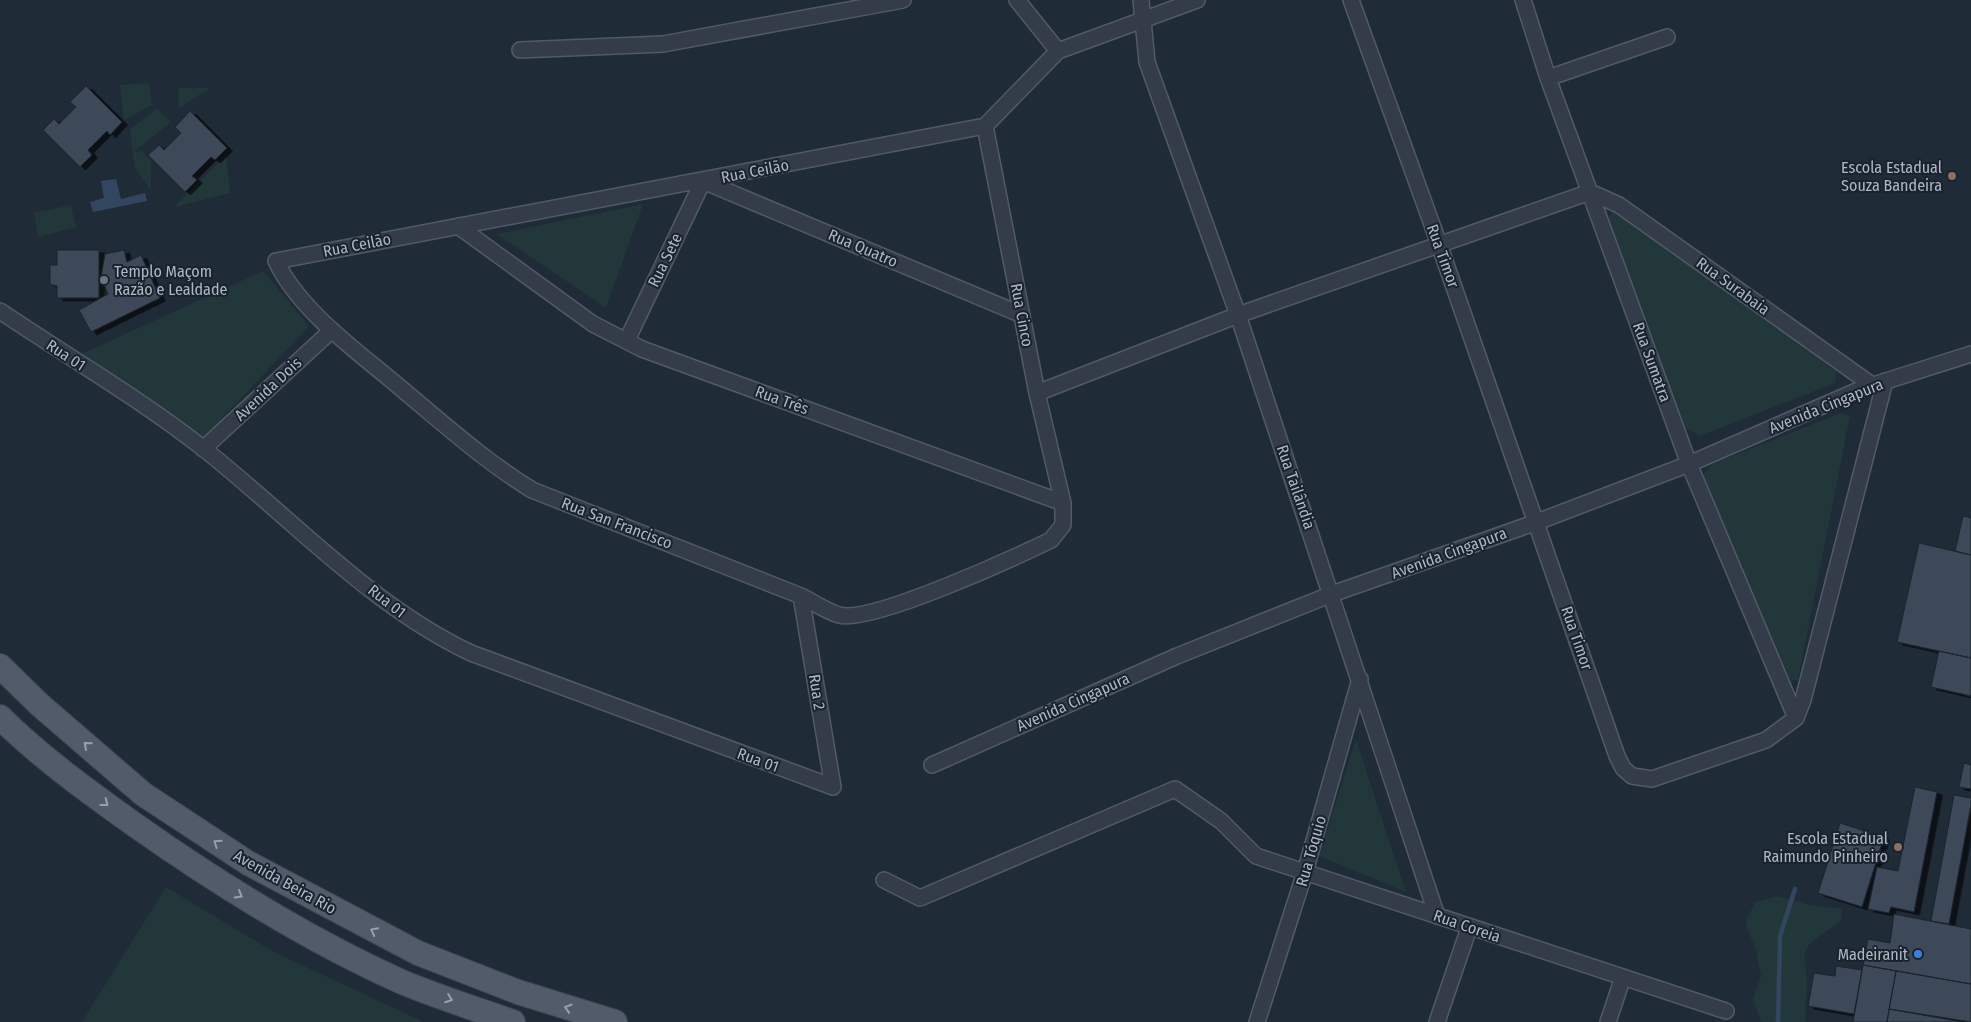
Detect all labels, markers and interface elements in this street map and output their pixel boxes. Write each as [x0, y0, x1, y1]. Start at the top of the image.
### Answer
street label: Rua Ceilão [719, 155, 791, 187]
place label: Escola Estadual Souza Bandeira [1841, 158, 1942, 195]
marker: Escola Estadual Souza Bandeira [1946, 170, 1958, 182]
street label: Rua Timor [1423, 222, 1463, 291]
street label: Rua Quatro [825, 225, 901, 271]
street label: Rua Ceilão [321, 229, 393, 261]
street label: Rua Sete [644, 230, 686, 290]
street label: Rua Surabaia [1693, 253, 1773, 319]
place label: Templo Maçom Razão e Lealdade [114, 262, 228, 299]
marker: Templo Maçom Razão e Lealdade [98, 274, 110, 286]
street label: Rua Cinco [1007, 282, 1037, 348]
street label: Rua Sumatra [1629, 320, 1675, 405]
street label: Rua 01 [43, 335, 89, 375]
street label: Avenida Dois [231, 353, 306, 425]
street label: Avenida Cingapura [1766, 374, 1886, 438]
street label: Rua Três [753, 382, 811, 418]
street label: Rua Tailândia [1273, 442, 1319, 532]
street label: Rua San Francisco [559, 493, 675, 553]
street label: Avenida Cingapura [1389, 523, 1509, 583]
street label: Rua 01 [364, 580, 410, 622]
street label: Rua Timor [1557, 603, 1597, 673]
street label: Avenida Cingapura [1014, 669, 1132, 735]
street label: Rua 2 [805, 673, 829, 711]
one-way arrow [84, 742, 93, 751]
street label: Rua 01 [735, 744, 781, 776]
one-way arrow [99, 798, 108, 806]
street label: Rua Tóquio [1292, 813, 1330, 889]
place label: Escola Estadual Raimundo Pinheiro [1763, 829, 1888, 866]
one-way arrow [214, 839, 223, 849]
marker: Escola Estadual Raimundo Pinheiro [1892, 841, 1904, 853]
street label: Avenida Beira Rio [230, 846, 340, 918]
one-way arrow [234, 888, 243, 898]
street label: Rua Coreia [1431, 906, 1503, 946]
one-way arrow [370, 926, 379, 937]
place label: Madeiranit [1838, 945, 1909, 964]
marker: Madeiranit [1912, 948, 1924, 960]
one-way arrow [444, 993, 453, 1003]
one-way arrow [564, 1003, 573, 1013]

